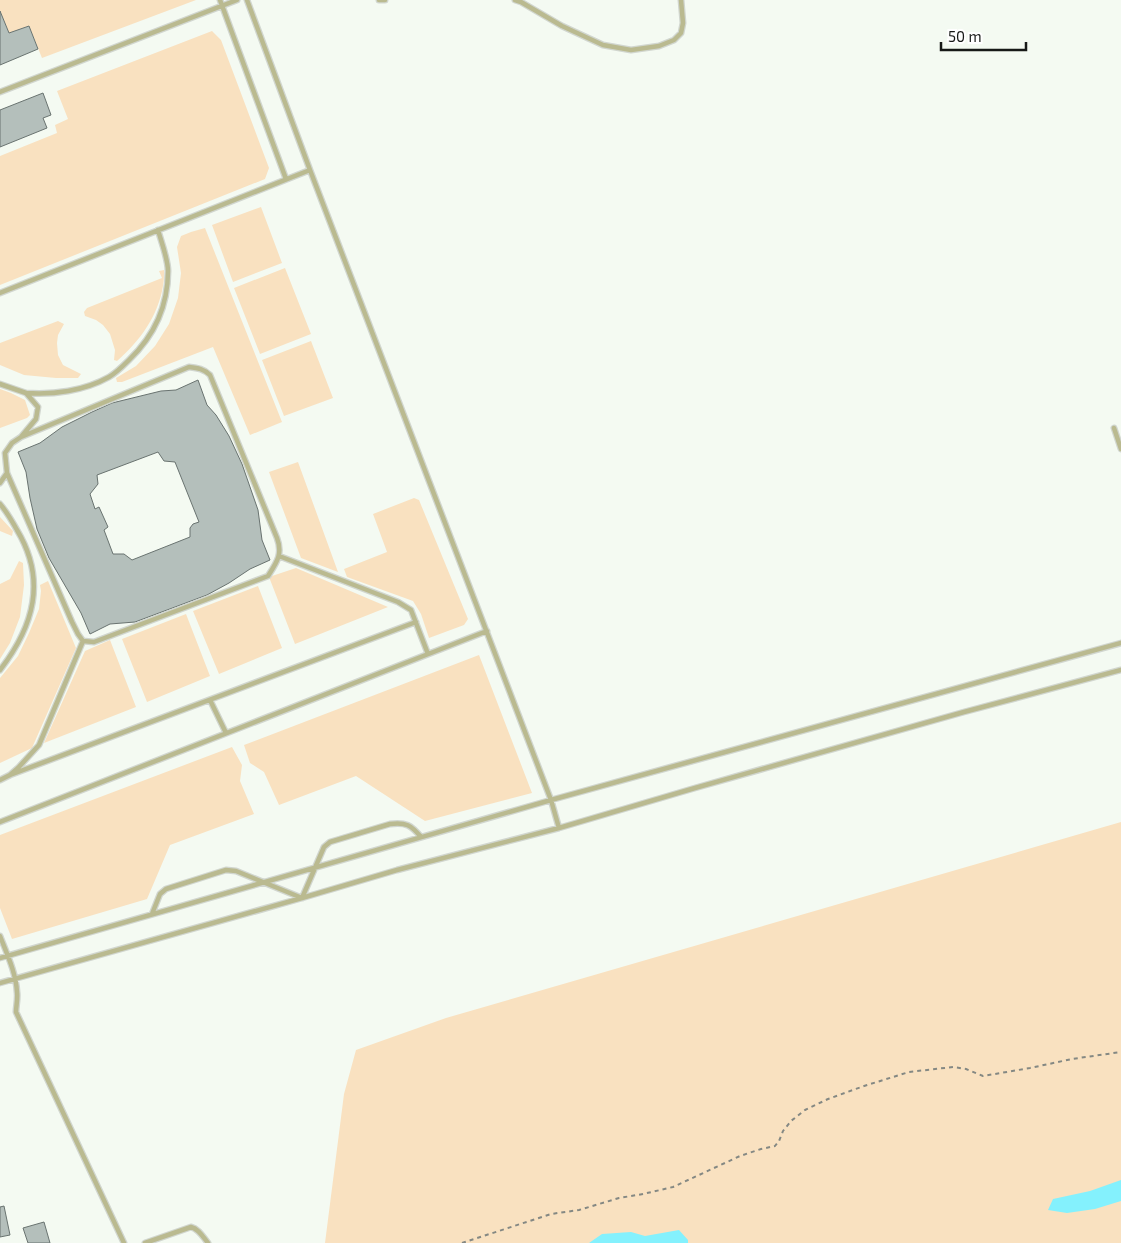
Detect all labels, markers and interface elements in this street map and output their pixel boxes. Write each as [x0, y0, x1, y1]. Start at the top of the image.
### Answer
scale bar [941, 20, 1026, 52]
text: 50 m [948, 27, 982, 45]

